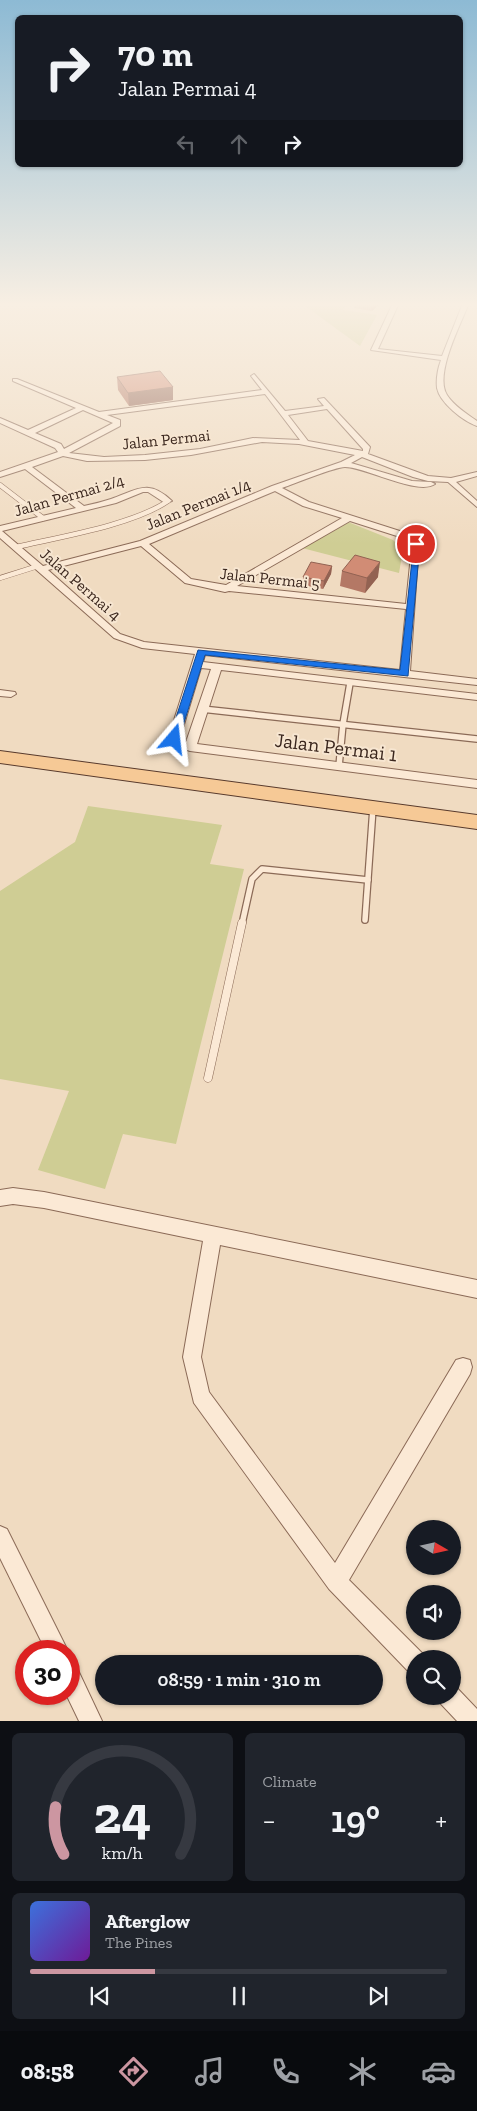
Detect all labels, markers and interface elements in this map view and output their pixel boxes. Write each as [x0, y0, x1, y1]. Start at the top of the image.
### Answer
text: 70 m [118, 33, 193, 75]
icon: right [35, 35, 100, 100]
text: Jalan Permai 4 [118, 75, 257, 102]
icon: left [172, 130, 200, 158]
icon: ahead [225, 130, 253, 158]
icon: right [278, 130, 306, 158]
street label: Jalan Permai [121, 425, 212, 454]
street label: Jalan Permai 2/4 [12, 471, 127, 520]
street label: Jalan Permai 1/4 [143, 475, 254, 534]
pin [395, 523, 437, 565]
icon: arrive [402, 530, 430, 558]
street label: Jalan Permai 4 [36, 544, 125, 625]
street label: Jalan Permai 5 [219, 564, 321, 593]
position arrow [147, 712, 199, 764]
street label: Jalan Permai 1 [274, 728, 399, 766]
north arrow [406, 1520, 461, 1575]
map controls [406, 1520, 461, 1705]
button: sound [406, 1585, 461, 1640]
speed limit sign: 30 [15, 1640, 80, 1705]
button: search [406, 1650, 461, 1705]
text: 08:59 · 1 min · 310 m [158, 1668, 320, 1691]
text: Climate [263, 1772, 317, 1791]
text: 24 [93, 1784, 151, 1846]
text: 19° [331, 1796, 380, 1842]
text: − [263, 1804, 276, 1837]
text: + [435, 1804, 447, 1837]
text: km/h [102, 1842, 143, 1864]
text: Afterglow [105, 1910, 190, 1933]
text: The Pines [105, 1933, 172, 1952]
icon: previous [86, 1982, 114, 2010]
icon: pause [225, 1982, 253, 2010]
icon: next [364, 1982, 392, 2010]
icon: directions [116, 2054, 151, 2089]
icon: music [192, 2054, 227, 2089]
icon: phone [268, 2054, 303, 2089]
icon: climate [345, 2054, 380, 2089]
icon: car [421, 2054, 456, 2089]
text: 08:58 [21, 2058, 74, 2085]

